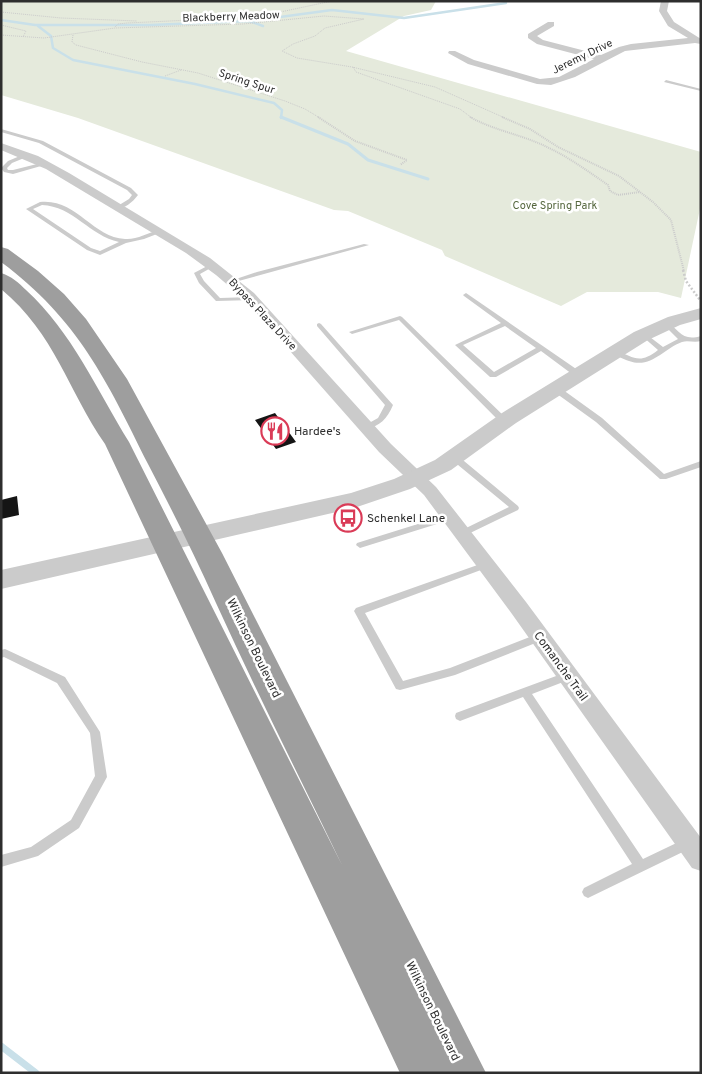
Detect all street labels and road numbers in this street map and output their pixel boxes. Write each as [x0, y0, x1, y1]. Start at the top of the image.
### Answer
street label: Blackberry Meadow [182, 8, 280, 26]
street label: Jeremy Drive [550, 36, 615, 78]
street label: Spring Spur [217, 66, 277, 98]
street label: Bypass Plaza Drive [225, 276, 299, 354]
street label: Wilkinson Boulevard [222, 596, 284, 701]
street label: Comanche Trail [529, 628, 591, 705]
street label: Wilkinson Boulevard [401, 959, 463, 1064]

